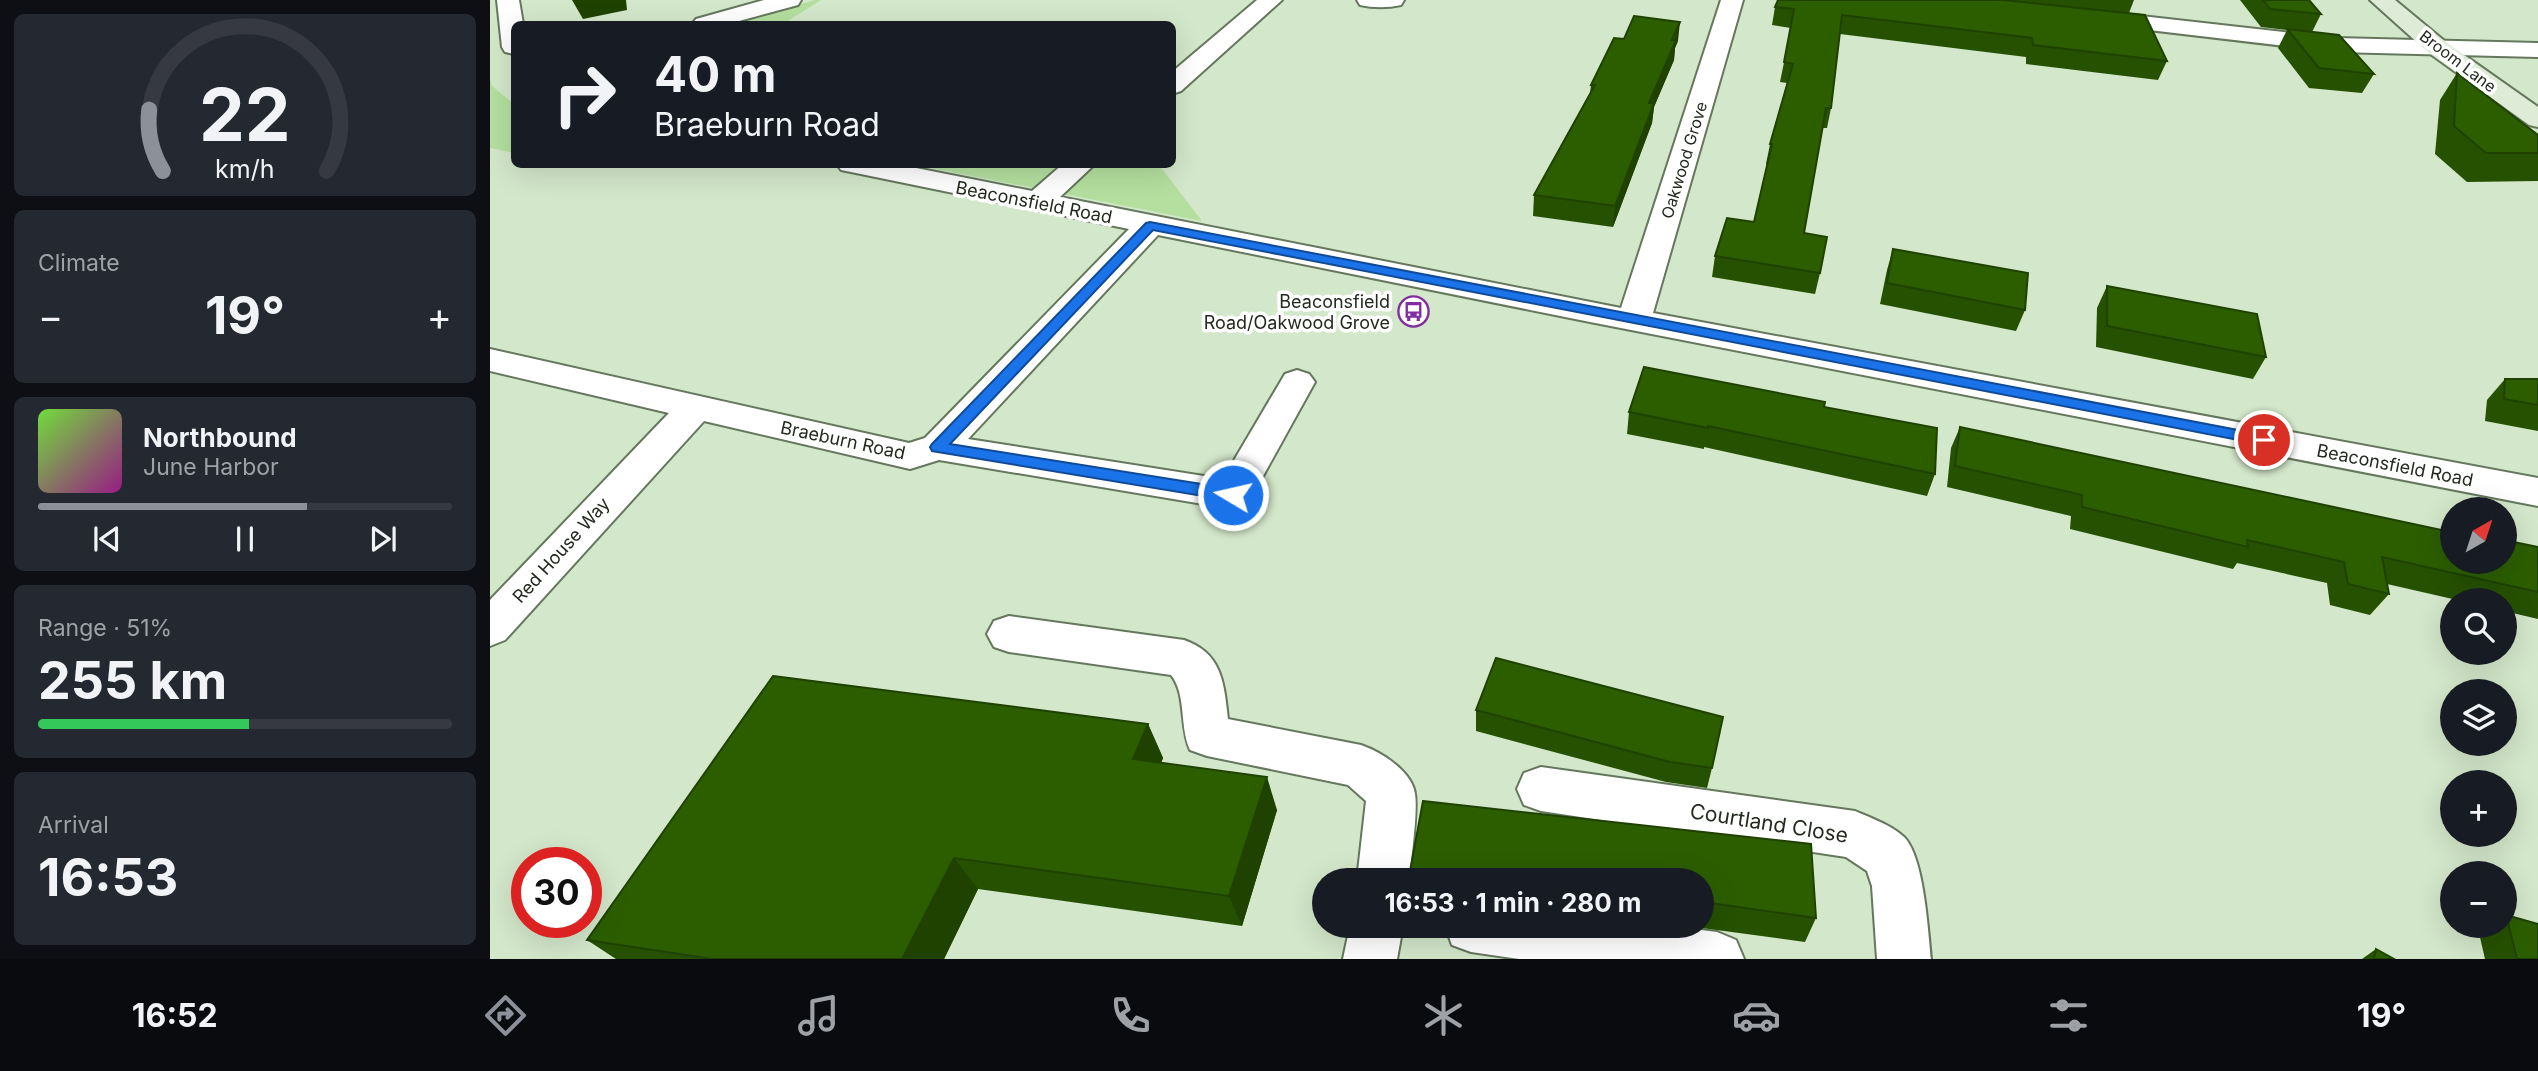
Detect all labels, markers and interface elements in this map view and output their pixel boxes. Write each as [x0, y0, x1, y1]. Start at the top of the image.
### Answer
street label: Broom Lane [2416, 26, 2500, 96]
text: 40 m [654, 45, 777, 104]
icon: right [539, 49, 630, 140]
text: 22 [199, 70, 291, 159]
street label: Oakwood Grove [1657, 99, 1711, 221]
text: Braeburn Road [654, 105, 880, 144]
text: km/h [215, 154, 275, 184]
street label: Beaconsfield Road [954, 177, 1114, 227]
text: Climate [38, 249, 120, 277]
text: 19° [205, 284, 285, 347]
place label: Beaconsfield Road/Oakwood Grove [1204, 291, 1390, 333]
text: − [38, 293, 63, 339]
text: + [427, 293, 452, 339]
bus stop icon: Beaconsfield Road/Oakwood Grove [1396, 294, 1430, 328]
pin [2234, 410, 2294, 470]
street label: Braeburn Road [779, 417, 907, 463]
icon: arrive [2245, 421, 2283, 459]
text: Northbound [143, 422, 297, 453]
street label: Beaconsfield Road [2315, 440, 2475, 490]
text: June Harbor [143, 453, 279, 481]
position arrow [1196, 458, 1270, 532]
street label: Red House Way [508, 493, 614, 607]
north arrow [2440, 497, 2516, 574]
map controls [2440, 497, 2517, 938]
icon: previous [88, 520, 126, 558]
icon: pause [226, 520, 264, 558]
icon: next [364, 520, 402, 558]
button: search [2440, 588, 2517, 665]
text: Range · 51% [38, 614, 172, 642]
text: 255 km [38, 649, 227, 712]
button: layers [2440, 679, 2517, 756]
button: + [2440, 770, 2517, 847]
street label: Courtland Close [1688, 798, 1850, 848]
text: Arrival [38, 811, 109, 839]
text: 16:53 [38, 846, 178, 909]
speed limit sign: 30 [511, 847, 602, 938]
button: − [2440, 861, 2517, 938]
text: 16:53 · 1 min · 280 m [1384, 887, 1642, 918]
icon: directions [481, 991, 530, 1040]
icon: music [794, 991, 843, 1040]
icon: phone [1106, 991, 1155, 1040]
icon: climate [1419, 991, 1468, 1040]
icon: car [1732, 991, 1781, 1040]
icon: filters [2044, 991, 2093, 1040]
text: 16:52 [132, 996, 218, 1035]
text: 19° [2357, 996, 2406, 1035]

